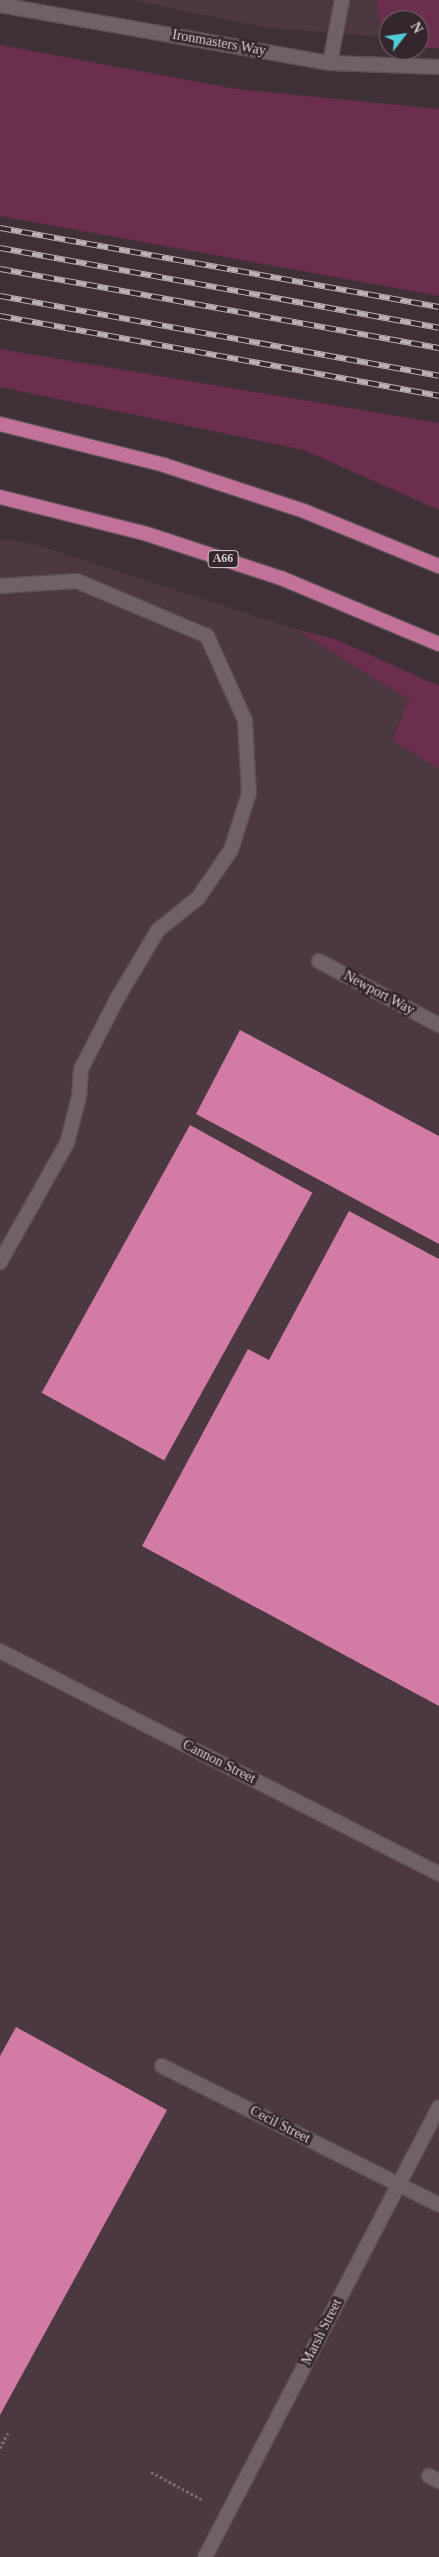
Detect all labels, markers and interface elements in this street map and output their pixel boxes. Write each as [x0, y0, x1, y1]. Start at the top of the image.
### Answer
north arrow [379, 10, 429, 60]
text: N [408, 20, 426, 36]
street label: Ironmasters Way [171, 26, 267, 60]
road number: A66 [207, 550, 239, 568]
street label: Newport Way [341, 967, 417, 1019]
street label: Cannon Street [180, 1736, 258, 1788]
street label: Cecil Street [247, 2103, 313, 2147]
street label: Marsh Street [298, 2296, 346, 2368]

